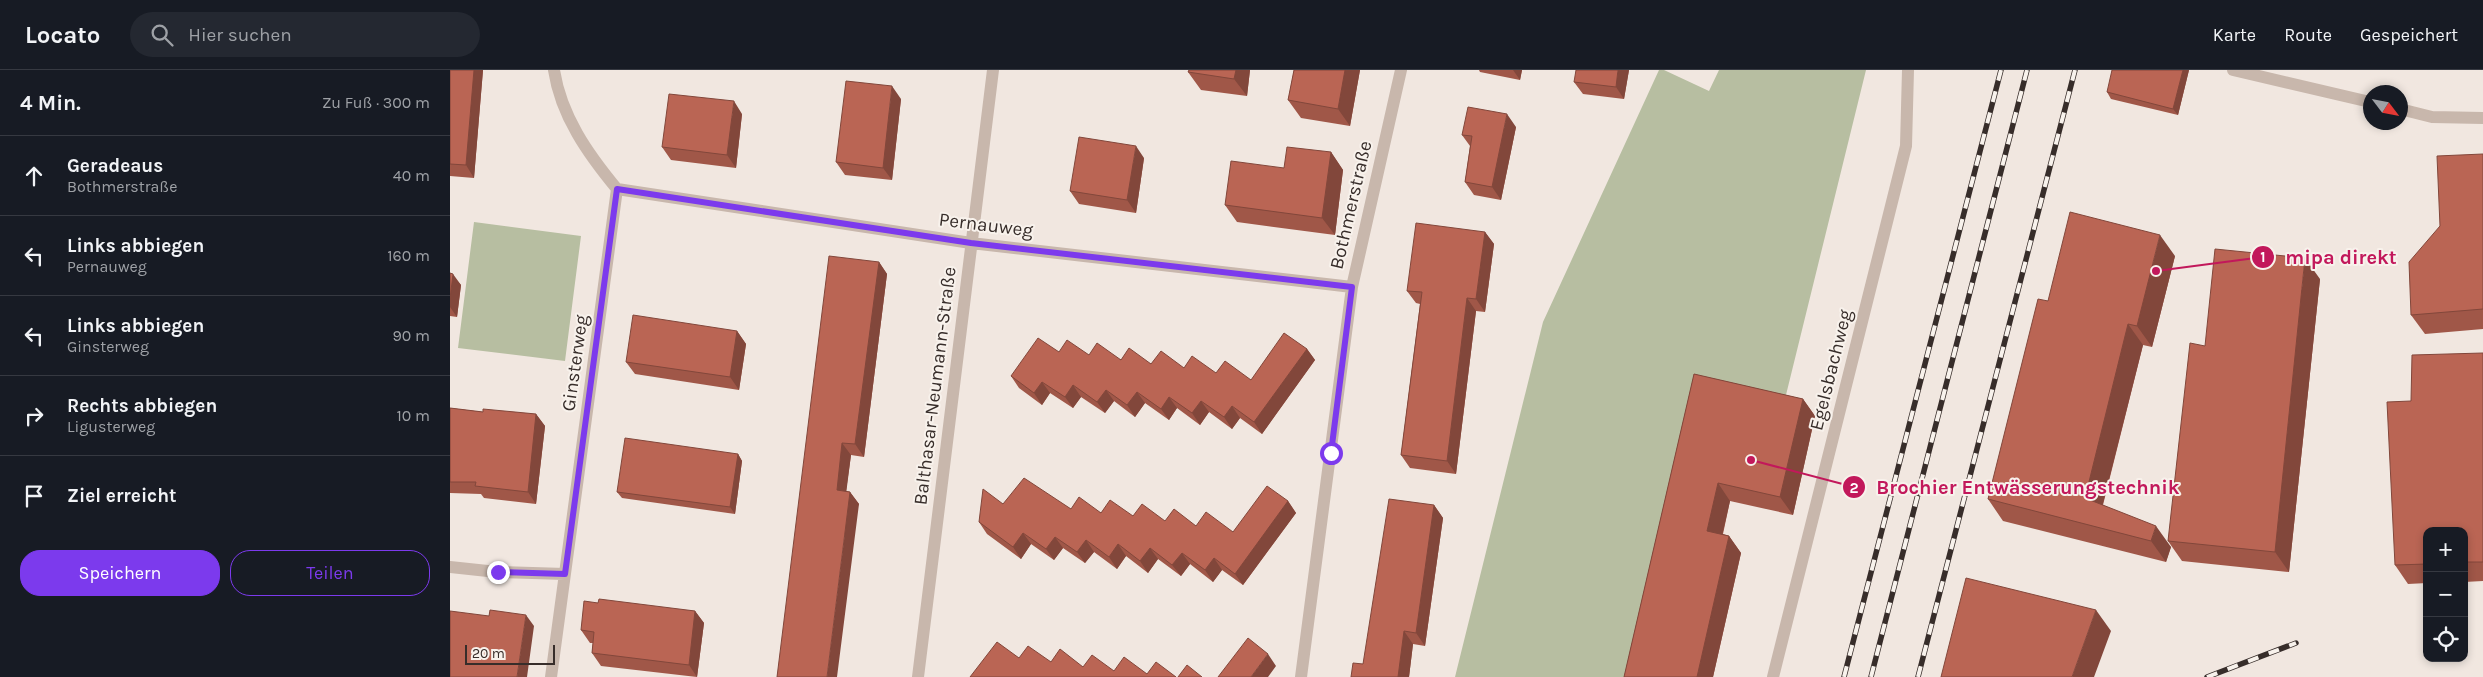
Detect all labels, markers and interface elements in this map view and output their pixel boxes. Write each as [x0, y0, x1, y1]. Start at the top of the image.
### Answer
search box [130, 12, 480, 57]
text: Locato [25, 21, 100, 49]
icon: search [148, 21, 176, 49]
text: Hier suchen [188, 24, 292, 46]
text: Karte [2213, 24, 2256, 46]
text: Route [2284, 24, 2332, 46]
text: Gespeichert [2360, 24, 2458, 46]
north arrow [2363, 85, 2408, 130]
text: 4 Min. [20, 91, 81, 115]
text: Zu Fuß · 300 m [322, 93, 430, 112]
street label: Bothmerstraße [1326, 139, 1376, 271]
text: Geradeaus [67, 155, 163, 177]
icon: ahead [20, 162, 48, 190]
text: 40 m [393, 166, 430, 185]
text: Bothmerstraße [67, 177, 177, 196]
street label: Pernauweg [938, 208, 1035, 242]
text: Links abbiegen [67, 235, 204, 257]
callout: mipa direkt [2250, 240, 2407, 275]
icon: left [20, 242, 48, 270]
text: 160 m [387, 246, 430, 265]
text: mipa direkt [2285, 246, 2397, 269]
text: 1 [2260, 248, 2266, 266]
text: Pernauweg [67, 257, 147, 276]
street label: Balthasar-Neumann-Straße [909, 266, 961, 506]
street label: Egelsbachweg [1805, 307, 1857, 433]
street label: Ginsterweg [557, 313, 593, 413]
text: Links abbiegen [67, 315, 204, 337]
icon: left [20, 322, 48, 350]
text: 90 m [392, 326, 430, 345]
text: Ginsterweg [67, 337, 149, 356]
text: Rechts abbiegen [67, 395, 217, 417]
icon: right [20, 402, 48, 430]
text: 10 m [396, 406, 430, 425]
text: Ligusterweg [67, 417, 155, 436]
route start [1320, 442, 1343, 465]
callout: Brochier Entwässerungstechnik [1841, 470, 2190, 505]
text: Brochier Entwässerungstechnik [1876, 476, 2180, 499]
text: 2 [1849, 479, 1859, 497]
icon: arrive [20, 482, 48, 510]
text: Ziel erreicht [67, 485, 177, 507]
map controls [2423, 527, 2468, 662]
button: + [2423, 527, 2468, 572]
button: Speichern [20, 550, 220, 596]
button: Teilen [230, 550, 430, 596]
route end [487, 561, 510, 584]
button: − [2423, 572, 2468, 617]
button: locate [2423, 617, 2468, 662]
scale bar [465, 642, 555, 665]
text: 20 m [472, 645, 505, 662]

